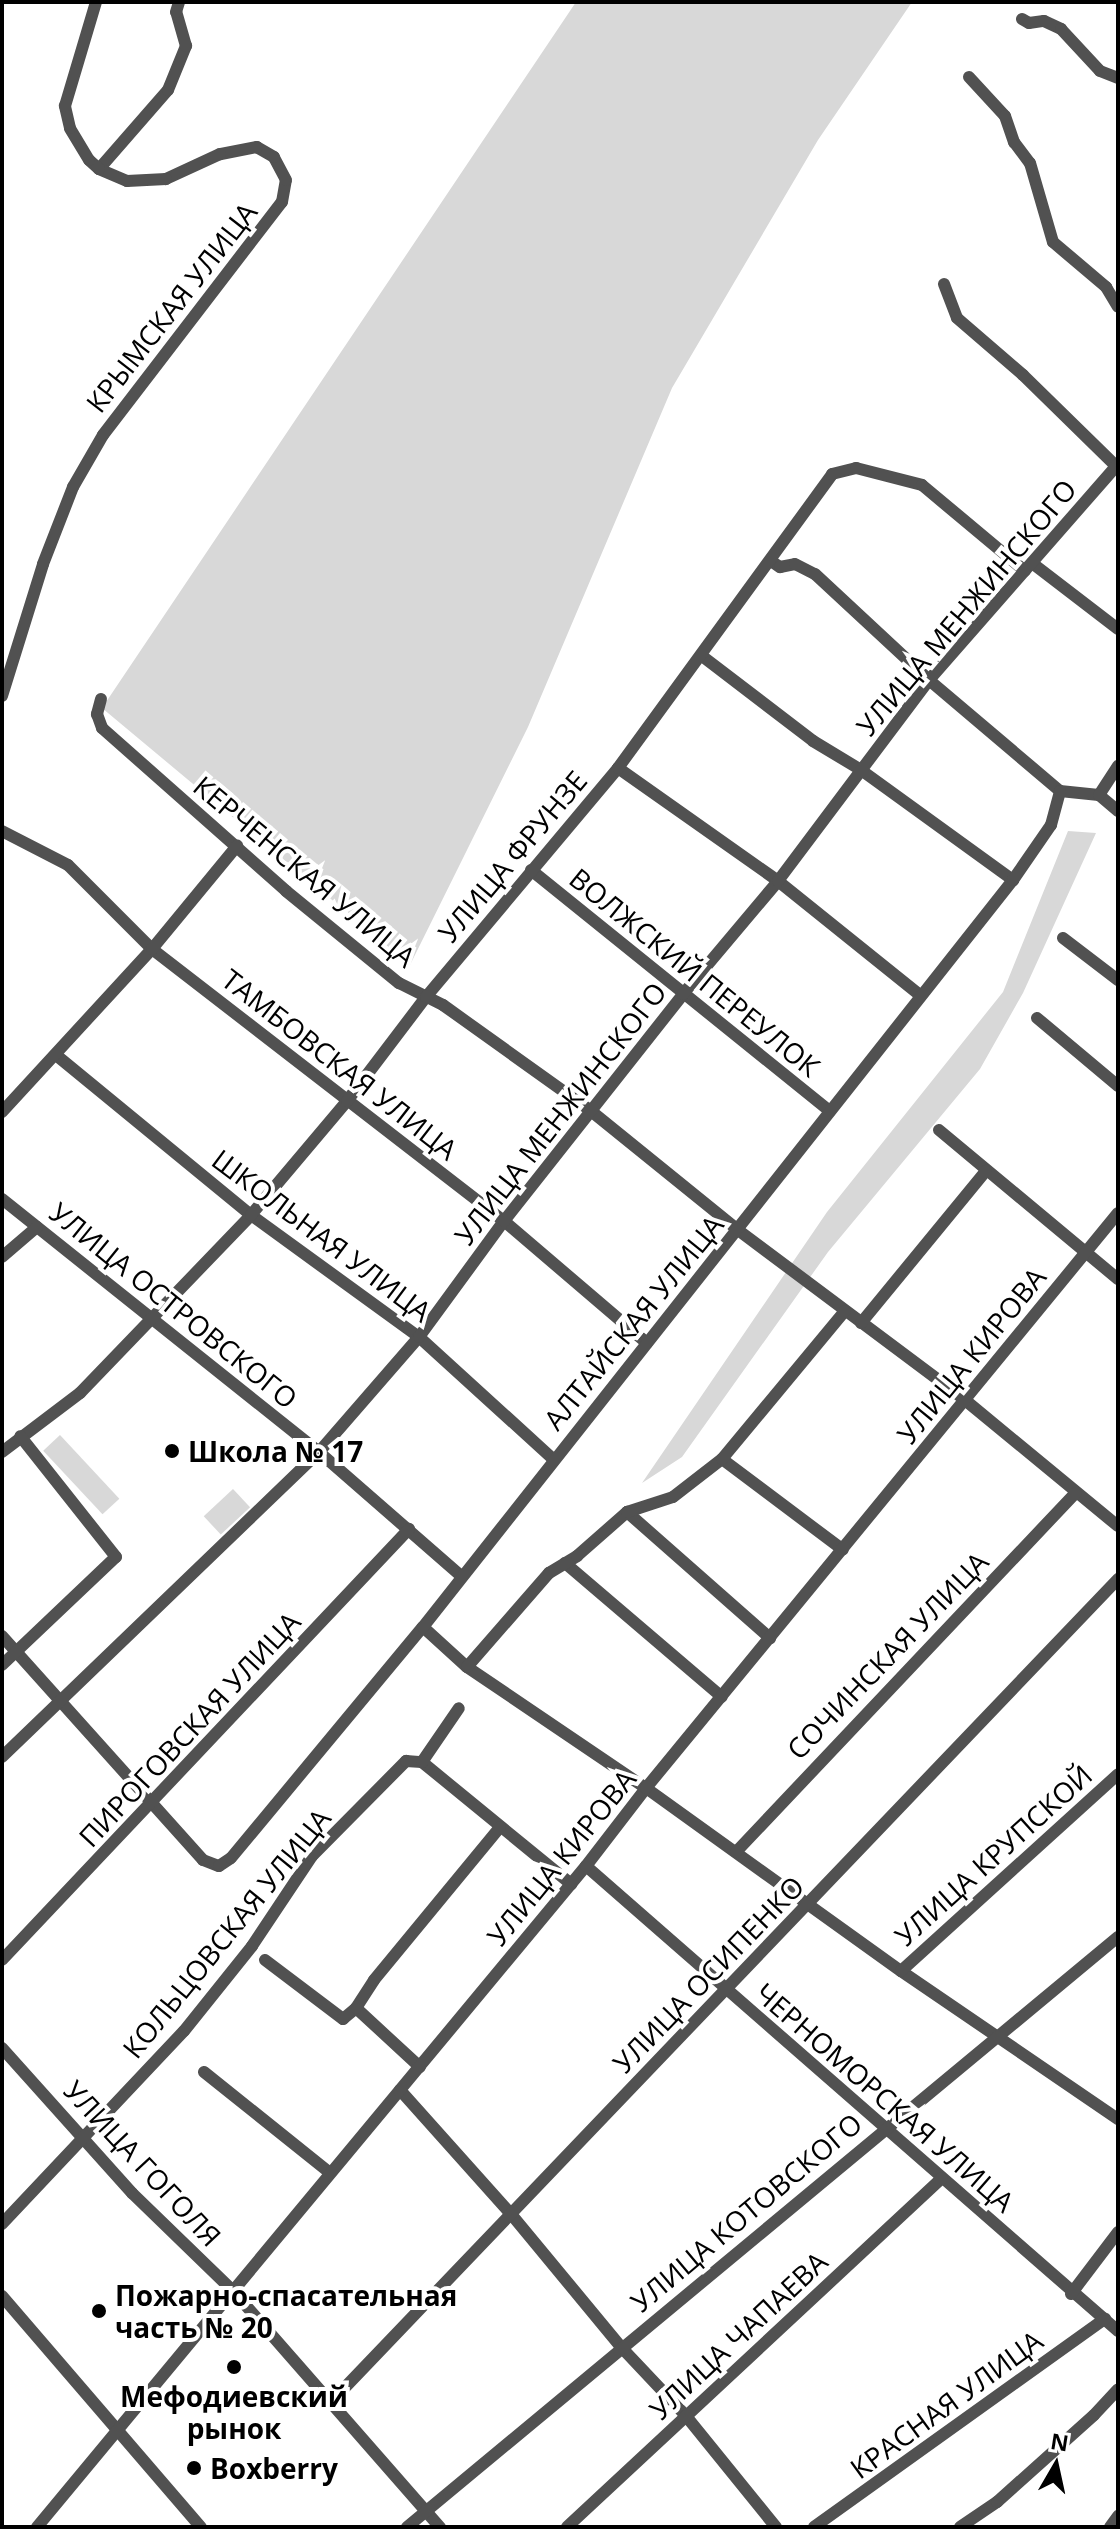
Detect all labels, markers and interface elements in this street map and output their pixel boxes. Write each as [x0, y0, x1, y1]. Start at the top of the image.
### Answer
street label: КРЫМСКАЯ УЛИЦА [79, 195, 263, 419]
street label: УЛИЦА МЕНЖИНСКОГО [849, 472, 1083, 742]
street label: УЛИЦА ФРУНЗЕ [431, 764, 593, 948]
street label: КЕРЧЕНСКАЯ УЛИЦА [187, 768, 423, 974]
street label: ВОЛЖСКИЙ ПЕРЕУЛОК [563, 861, 827, 1083]
street label: ТАМБОВСКАЯ УЛИЦА [216, 962, 464, 1166]
street label: УЛИЦА МЕНЖИНСКОГО [447, 975, 673, 1251]
street label: ШКОЛЬНАЯ УЛИЦА [206, 1142, 438, 1328]
street label: УЛИЦА ОСТРОВСКОГО [44, 1195, 304, 1415]
street label: АЛТАЙСКАЯ УЛИЦА [536, 1208, 730, 1436]
street label: УЛИЦА КИРОВА [890, 1260, 1052, 1450]
place label: Школа № 17 [188, 1434, 363, 1468]
marker: Школа № 17 [163, 1442, 181, 1460]
street label: СОЧИНСКАЯ УЛИЦА [779, 1545, 995, 1765]
street label: ПИРОГОВСКАЯ УЛИЦА [71, 1605, 307, 1853]
street label: УЛИЦА КРУПСКОЙ [888, 1758, 1098, 1952]
street label: УЛИЦА КИРОВА [480, 1762, 642, 1952]
street label: КОЛЬЦОВСКАЯ УЛИЦА [115, 1802, 337, 2064]
street label: УЛИЦА ОСИПЕНКО [606, 1869, 810, 2079]
street label: ЧЕРНОМОРСКАЯ УЛИЦА [749, 1975, 1021, 2219]
street label: УЛИЦА ГОГОЛЯ [58, 2073, 228, 2253]
street label: УЛИЦА КОТОВСКОГО [624, 2106, 868, 2318]
street label: УЛИЦА ЧАПАЕВА [642, 2244, 834, 2426]
place label: Пожарно-спасательная часть № 20 [115, 2278, 457, 2344]
marker: Пожарно-спасательная часть № 20 [90, 2302, 108, 2320]
street label: КРАСНАЯ УЛИЦА [843, 2323, 1049, 2485]
marker: Мефодиевский рынок [225, 2358, 243, 2376]
place label: Мефодиевский рынок [120, 2379, 348, 2445]
north arrow [1016, 2425, 1096, 2505]
text: N [1049, 2425, 1071, 2458]
place label: Boxberry [210, 2451, 338, 2485]
marker: Boxberry [185, 2459, 203, 2477]

